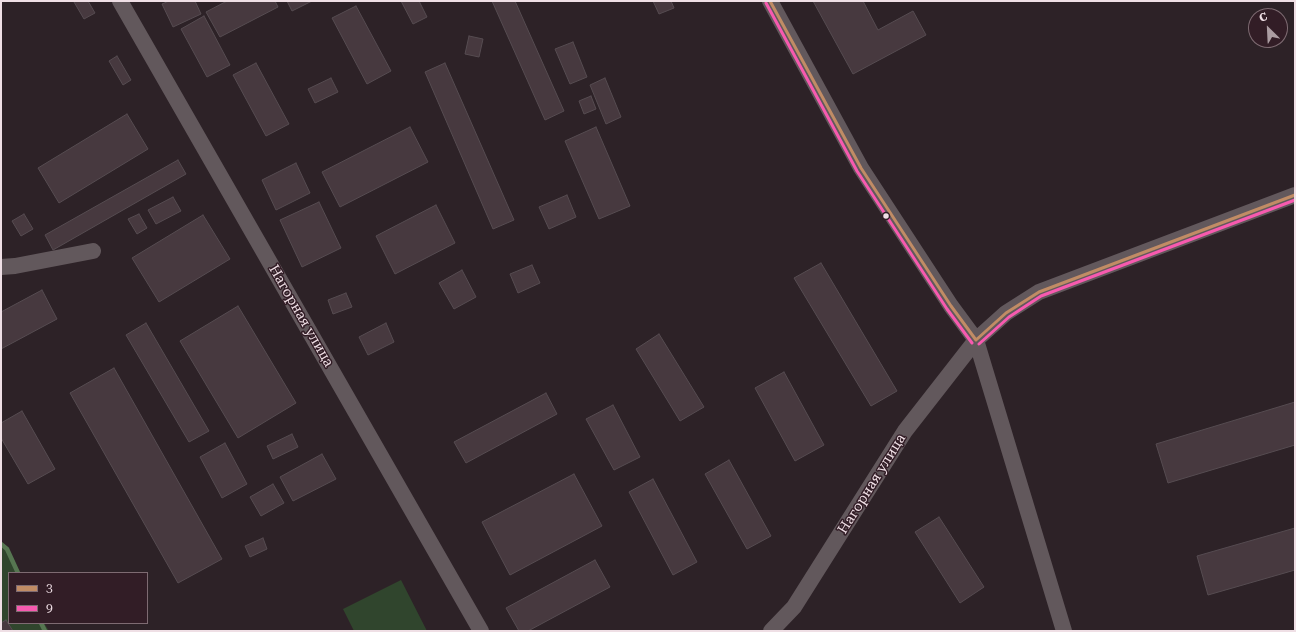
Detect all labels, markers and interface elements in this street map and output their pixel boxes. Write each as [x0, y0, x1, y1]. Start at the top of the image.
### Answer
north arrow [1248, 8, 1288, 48]
text: С [1257, 10, 1269, 25]
unlabelled marker [881, 211, 891, 221]
street label: Нагорная улица [265, 262, 337, 370]
street label: Нагорная улица [834, 431, 910, 537]
legend [8, 572, 148, 624]
text: 3 [46, 581, 53, 595]
text: 9 [46, 601, 53, 615]

